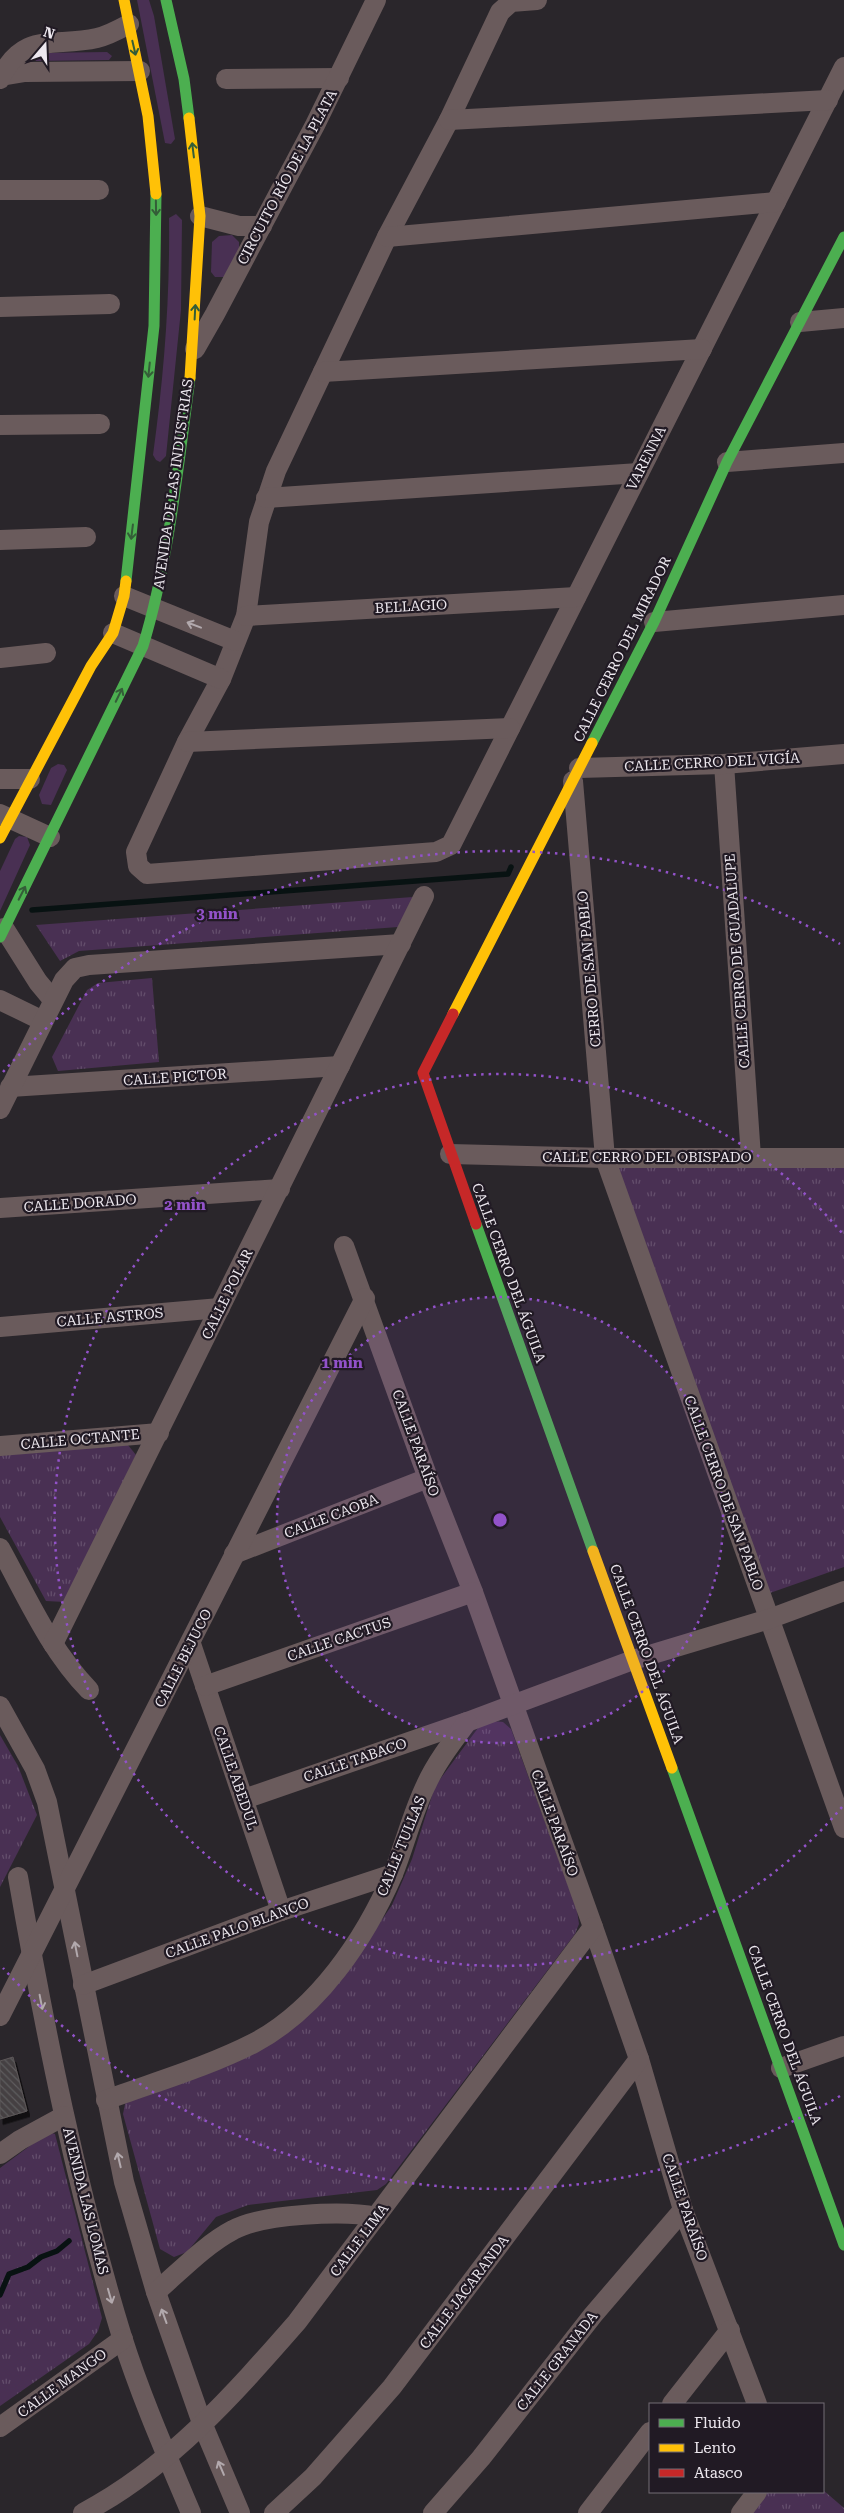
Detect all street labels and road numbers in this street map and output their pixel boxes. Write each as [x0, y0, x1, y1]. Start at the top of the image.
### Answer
street label: CIRCUITO RÍO DE LA PLATA [234, 87, 340, 267]
street label: AVENIDA DE LAS INDUSTRIAS [150, 377, 196, 590]
street label: VARENNA [623, 423, 669, 493]
street label: CALLE CERRO DEL MIRADOR [570, 553, 674, 744]
street label: BELLAGIO [374, 596, 448, 616]
street label: CALLE CERRO DEL VIGÍA [624, 749, 800, 775]
street label: CALLE CERRO DE GUADALUPE [722, 853, 752, 1069]
street label: CERRO DE SAN PABLO [574, 890, 604, 1048]
street label: CALLE PICTOR [123, 1065, 228, 1089]
street label: CALLE CERRO DEL OBISPADO [542, 1149, 752, 1165]
street label: CALLE CERRO DEL ÁGUILA [469, 1181, 549, 1365]
street label: CALLE DORADO [23, 1191, 137, 1215]
street label: CALLE POLAR [198, 1246, 256, 1342]
street label: CALLE ASTROS [56, 1304, 164, 1330]
street label: CALLE PARAÍSO [389, 1387, 443, 1499]
street label: CALLE CERRO DE SAN PABLO [681, 1393, 767, 1593]
street label: CALLE OCTANTE [20, 1426, 140, 1452]
street label: CALLE CAOBA [282, 1491, 380, 1541]
street label: CALLE CERRO DEL ÁGUILA [607, 1562, 687, 1746]
street label: CALLE BEJUCO [151, 1606, 215, 1710]
street label: CALLE CACTUS [285, 1614, 393, 1664]
street label: CALLE ABEDUL [211, 1724, 261, 1832]
street label: CALLE TABACO [301, 1735, 409, 1785]
street label: CALLE PARAÍSO [528, 1767, 582, 1879]
street label: CALLE TULLAS [374, 1793, 428, 1898]
street label: CALLE PALO BLANCO [163, 1895, 311, 1961]
street label: CALLE CERRO DEL ÁGUILA [745, 1943, 825, 2127]
street label: AVENIDA LAS LOMAS [60, 2126, 112, 2276]
street label: CALLE PARAÍSO [659, 2151, 711, 2263]
street label: CALLE LIMA [327, 2200, 392, 2279]
street label: CALLE JACARANDA [416, 2232, 512, 2352]
street label: CALLE GRANADA [513, 2308, 601, 2414]
street label: CALLE MANGO [14, 2345, 110, 2421]

